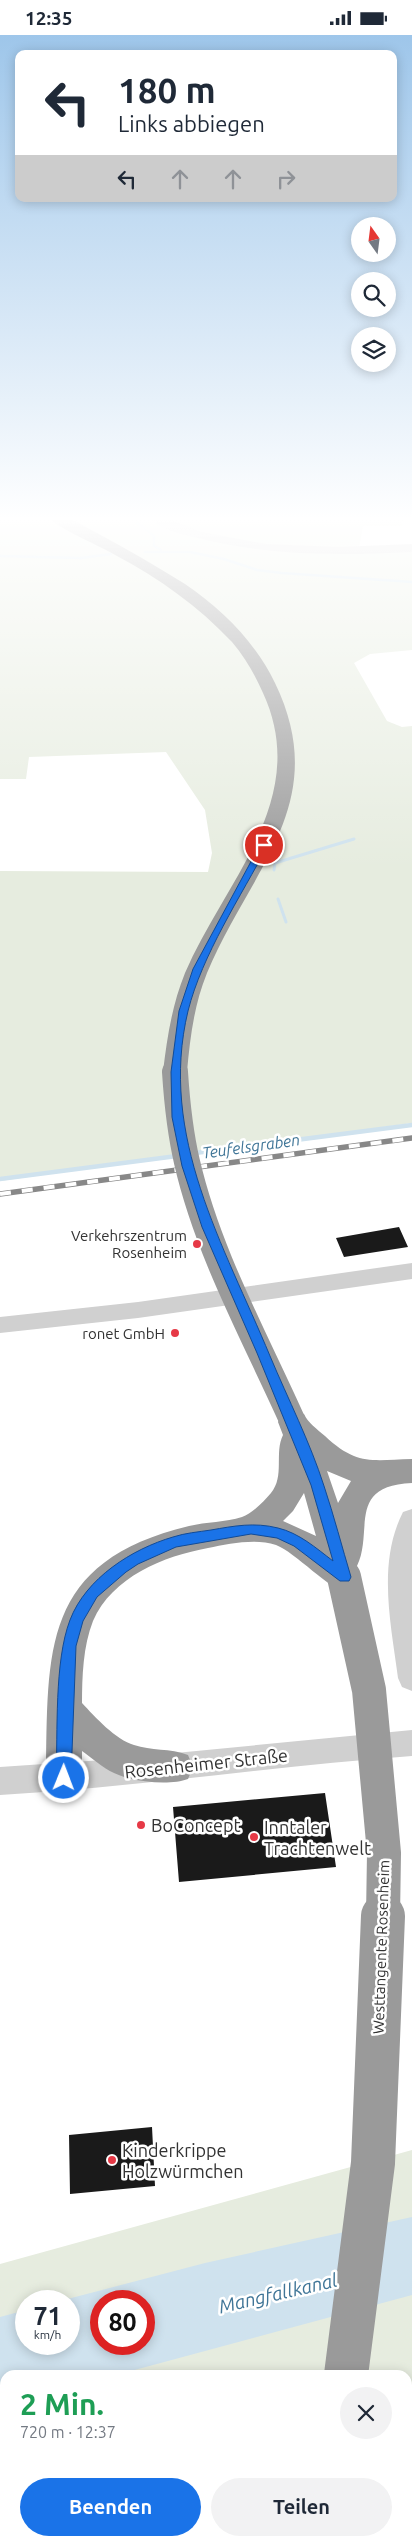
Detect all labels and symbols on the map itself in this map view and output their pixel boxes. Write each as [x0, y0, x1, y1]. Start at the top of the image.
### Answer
north arrow [351, 217, 396, 263]
pin [243, 824, 285, 866]
water label: Teufelsgraben [201, 1130, 301, 1162]
place label: Verkehrszentrum Rosenheim [71, 1227, 187, 1261]
marker: Verkehrszentrum Rosenheim [191, 1238, 203, 1250]
place label: ronet GmbH [82, 1325, 165, 1342]
marker: ronet GmbH [169, 1327, 181, 1339]
street label: Rosenheimer Straße [123, 1744, 289, 1782]
position arrow [37, 1751, 89, 1803]
place label: BoConcept [151, 1815, 241, 1835]
place label: Inntaler Trachtenwelt [264, 1817, 371, 1858]
marker: BoConcept [135, 1819, 147, 1831]
marker: Inntaler Trachtenwelt [248, 1831, 260, 1843]
street label: Westtangente Rosenheim [369, 1860, 393, 2034]
place label: Kinderkrippe Holzwürmchen [122, 2140, 244, 2181]
marker: Kinderkrippe Holzwürmchen [106, 2154, 118, 2166]
water label: Mangfallkanal [217, 2269, 340, 2317]
speed limit sign: 80 [90, 2290, 155, 2355]

